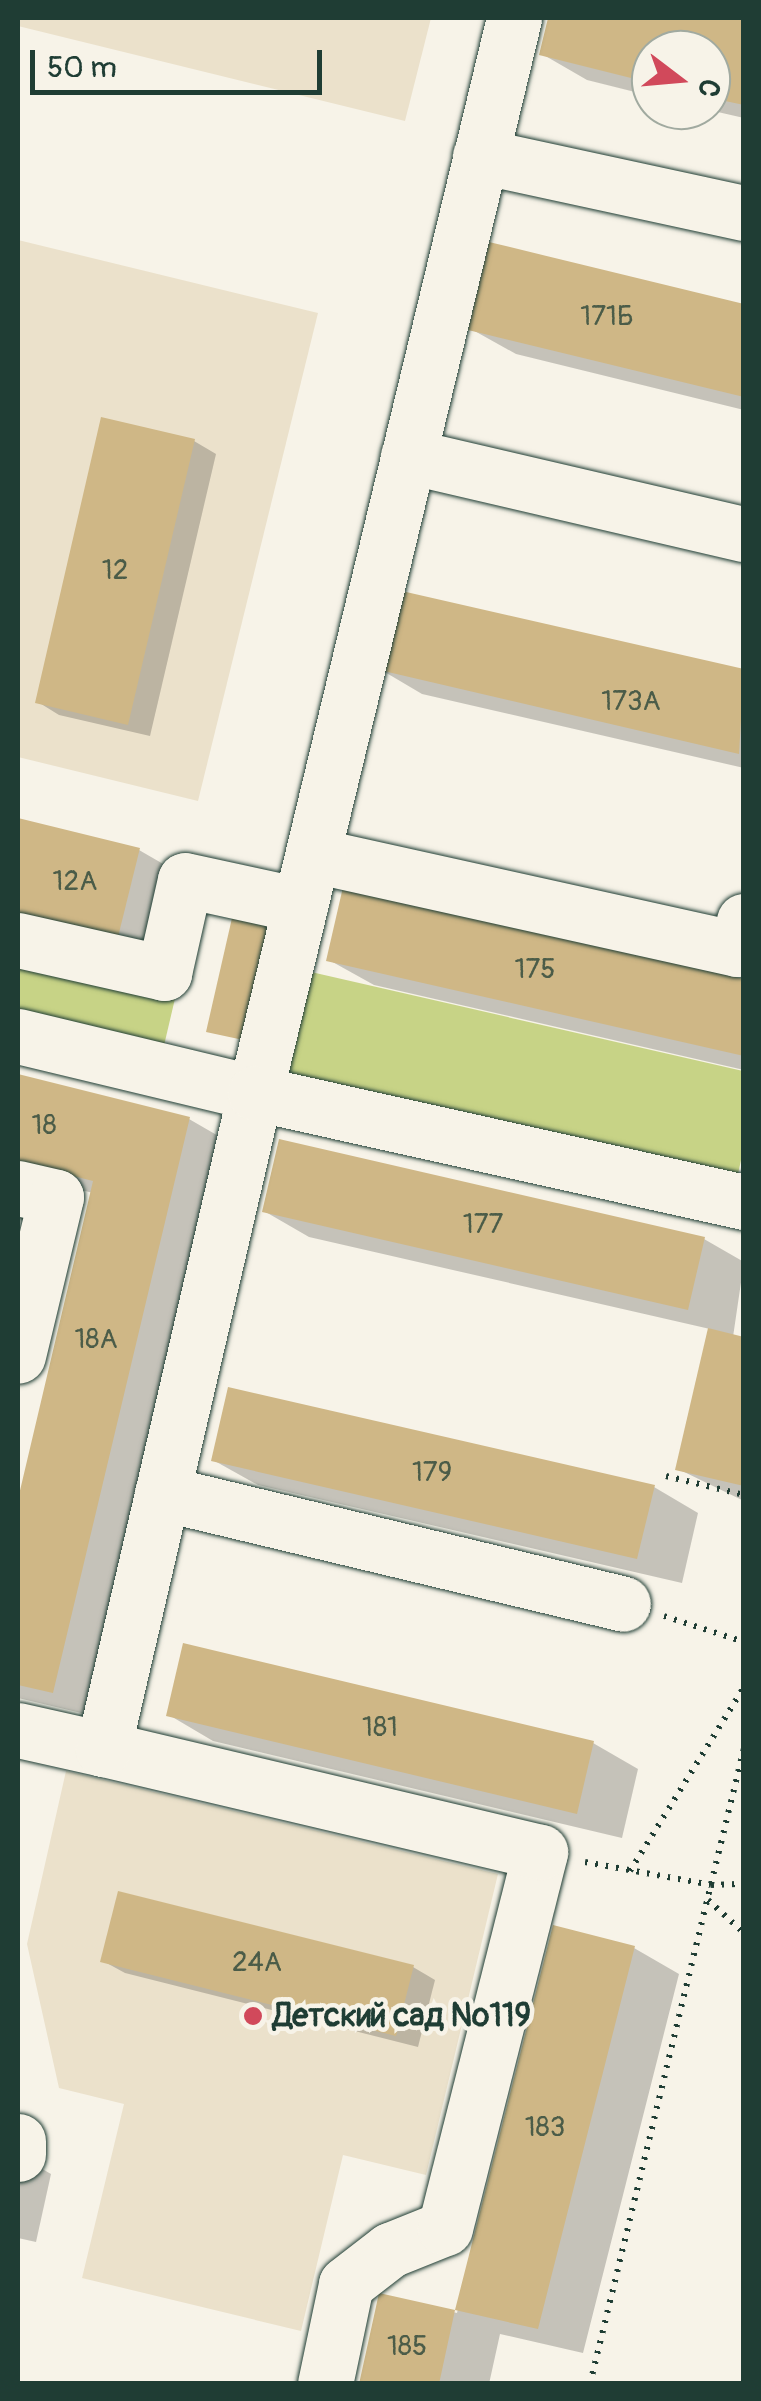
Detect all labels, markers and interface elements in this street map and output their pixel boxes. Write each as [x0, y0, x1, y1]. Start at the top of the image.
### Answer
scale bar [35, 30, 328, 92]
north arrow [631, 30, 731, 130]
text: 50 m [47, 49, 117, 86]
text: С [689, 75, 728, 101]
house number: 171Б [580, 300, 634, 334]
house number: 12 [102, 554, 128, 588]
house number: 173А [601, 685, 661, 719]
house number: 12А [53, 865, 97, 899]
house number: 175 [515, 953, 555, 987]
house number: 18 [31, 1109, 57, 1143]
house number: 177 [463, 1208, 503, 1242]
house number: 18А [74, 1323, 118, 1357]
house number: 179 [412, 1456, 452, 1490]
house number: 181 [362, 1711, 398, 1745]
house number: 24А [232, 1946, 282, 1980]
place label: Детский сад №119 [273, 1997, 531, 2035]
marker: Детский сад №119 [242, 2005, 264, 2027]
house number: 183 [525, 2111, 565, 2145]
house number: 185 [387, 2330, 427, 2364]

